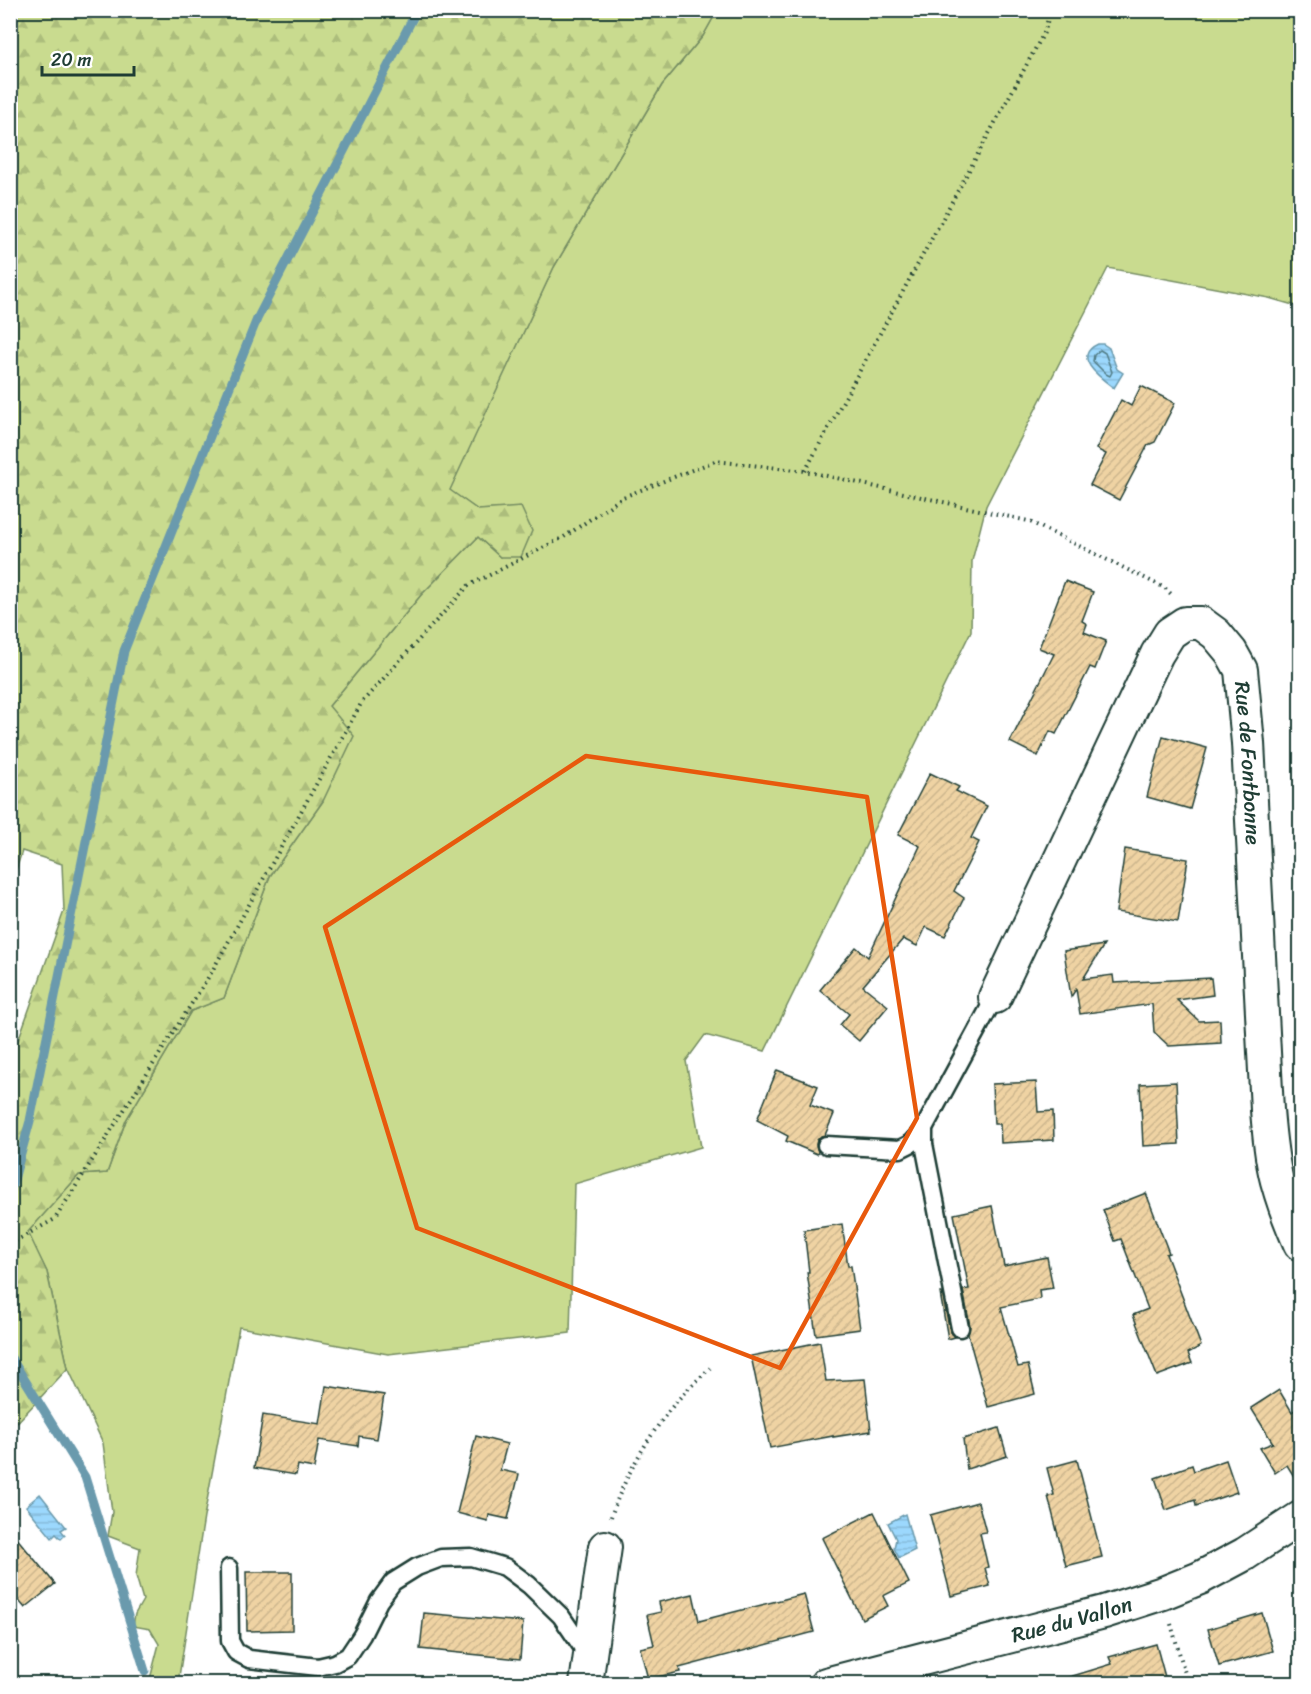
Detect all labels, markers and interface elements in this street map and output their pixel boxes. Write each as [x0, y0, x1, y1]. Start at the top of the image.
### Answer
scale bar [42, 39, 134, 77]
text: 20 m [51, 44, 91, 76]
street label: Rue de Fontbonne [1223, 679, 1272, 846]
street label: Rue du Vallon [1007, 1585, 1137, 1654]

